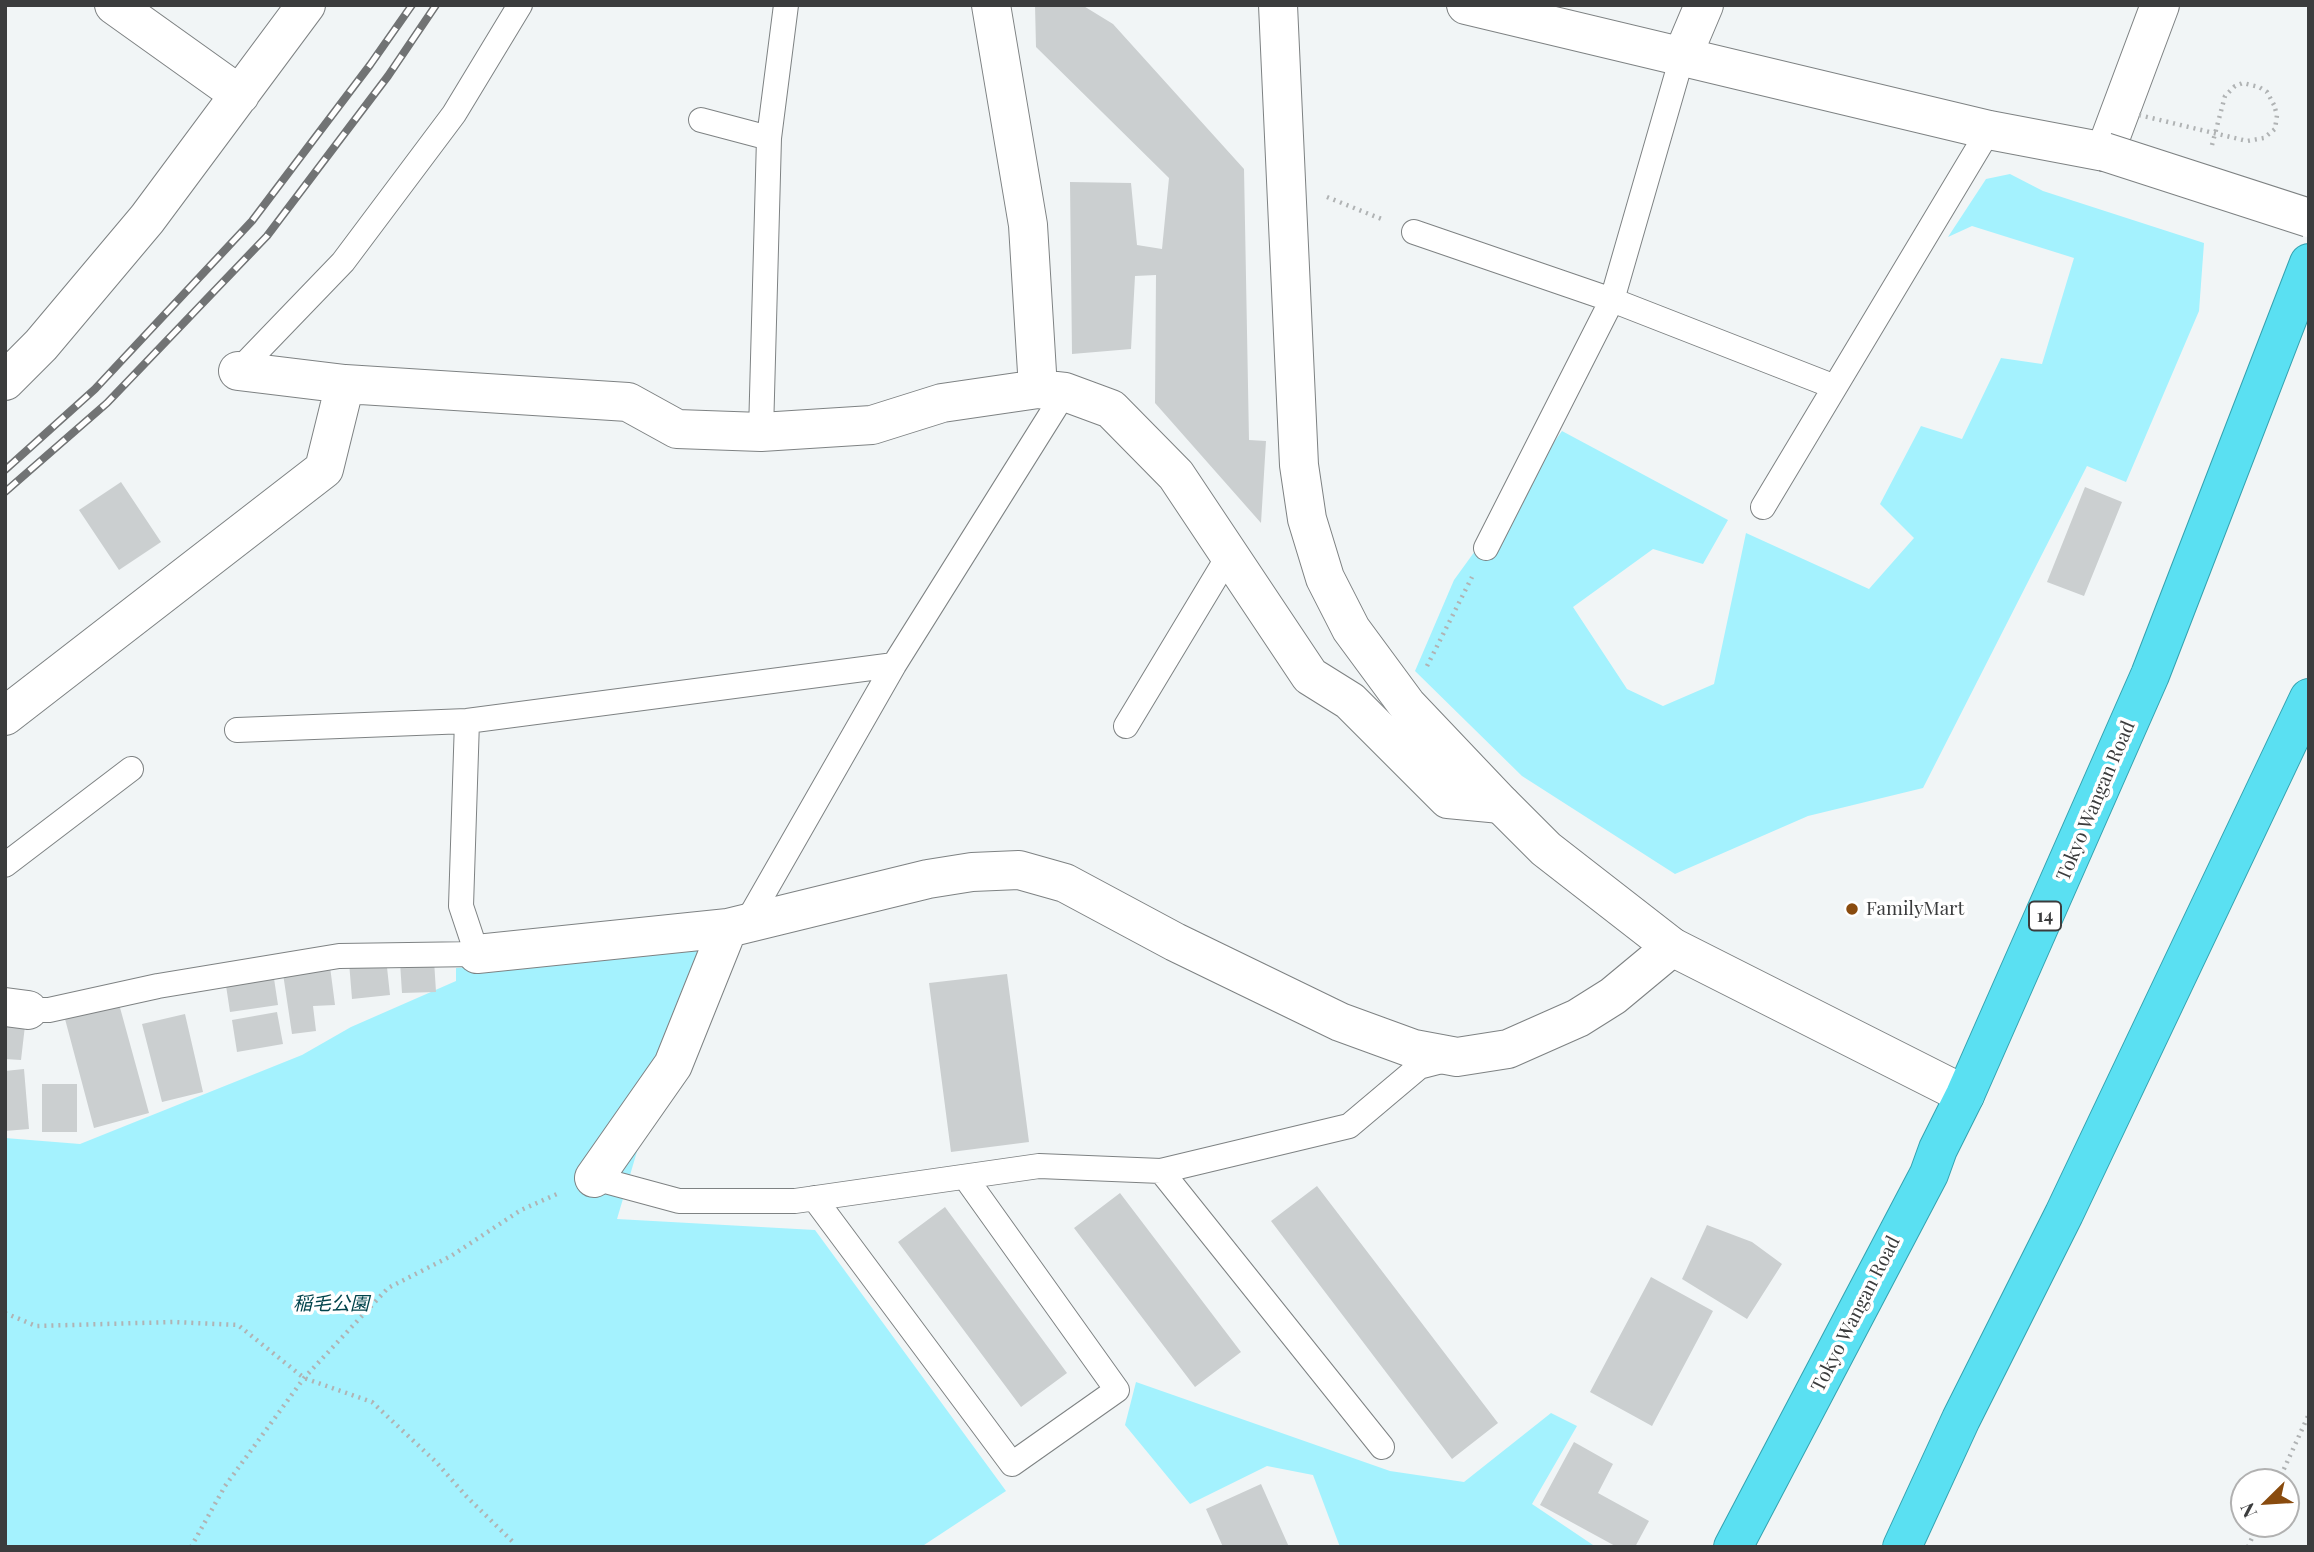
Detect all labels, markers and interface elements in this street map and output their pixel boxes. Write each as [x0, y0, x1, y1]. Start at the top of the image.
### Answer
street label: Tokyo Wangan Road [2052, 718, 2140, 884]
place label: FamilyMart [1866, 898, 1964, 920]
marker: FamilyMart [1844, 901, 1860, 917]
road number: 14 [2029, 902, 2061, 931]
street label: Tokyo Wangan Road [1807, 1232, 1905, 1396]
park label: 稲毛公園 [293, 1293, 369, 1315]
north arrow [2230, 1468, 2300, 1538]
text: N [2233, 1499, 2262, 1522]

